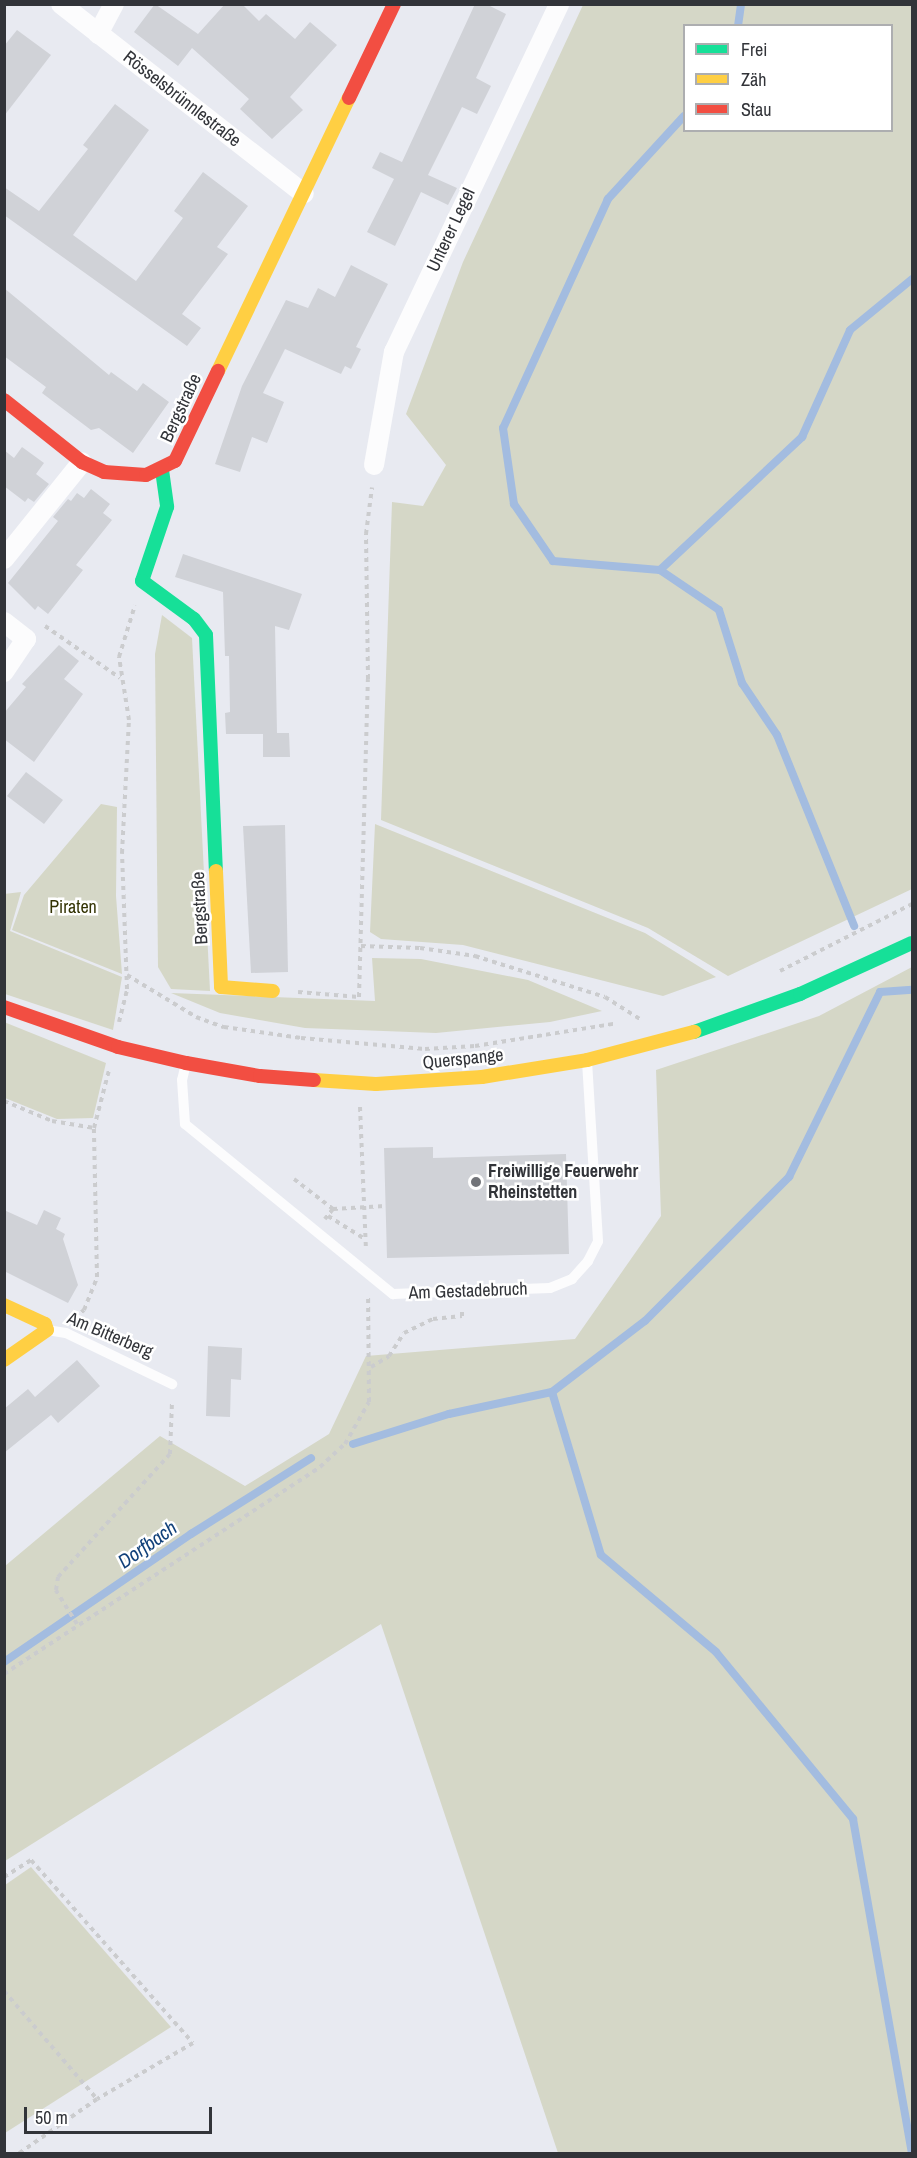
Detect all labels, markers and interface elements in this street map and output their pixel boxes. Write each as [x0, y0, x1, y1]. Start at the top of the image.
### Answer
legend [683, 24, 893, 132]
text: Frei [741, 37, 767, 62]
street label: Rösselsbrünnlestraße [119, 46, 245, 152]
text: Zäh [741, 67, 766, 92]
text: Stau [741, 97, 771, 122]
street label: Unterer Legel [422, 185, 480, 275]
street label: Bergstraße [156, 370, 206, 446]
street label: Bergstraße [187, 871, 213, 945]
park label: Piraten [49, 896, 97, 918]
street label: Querspange [421, 1044, 505, 1074]
place label: Freiwillige Feuerwehr Rheinstetten [488, 1161, 638, 1204]
marker: Freiwillige Feuerwehr Rheinstetten [469, 1175, 483, 1189]
street label: Am Gestadebruch [408, 1278, 528, 1304]
street label: Am Bitterberg [64, 1307, 156, 1363]
water label: Dorfbach [113, 1515, 181, 1573]
scale bar [27, 2095, 214, 2133]
text: 50 m [35, 2105, 68, 2130]

